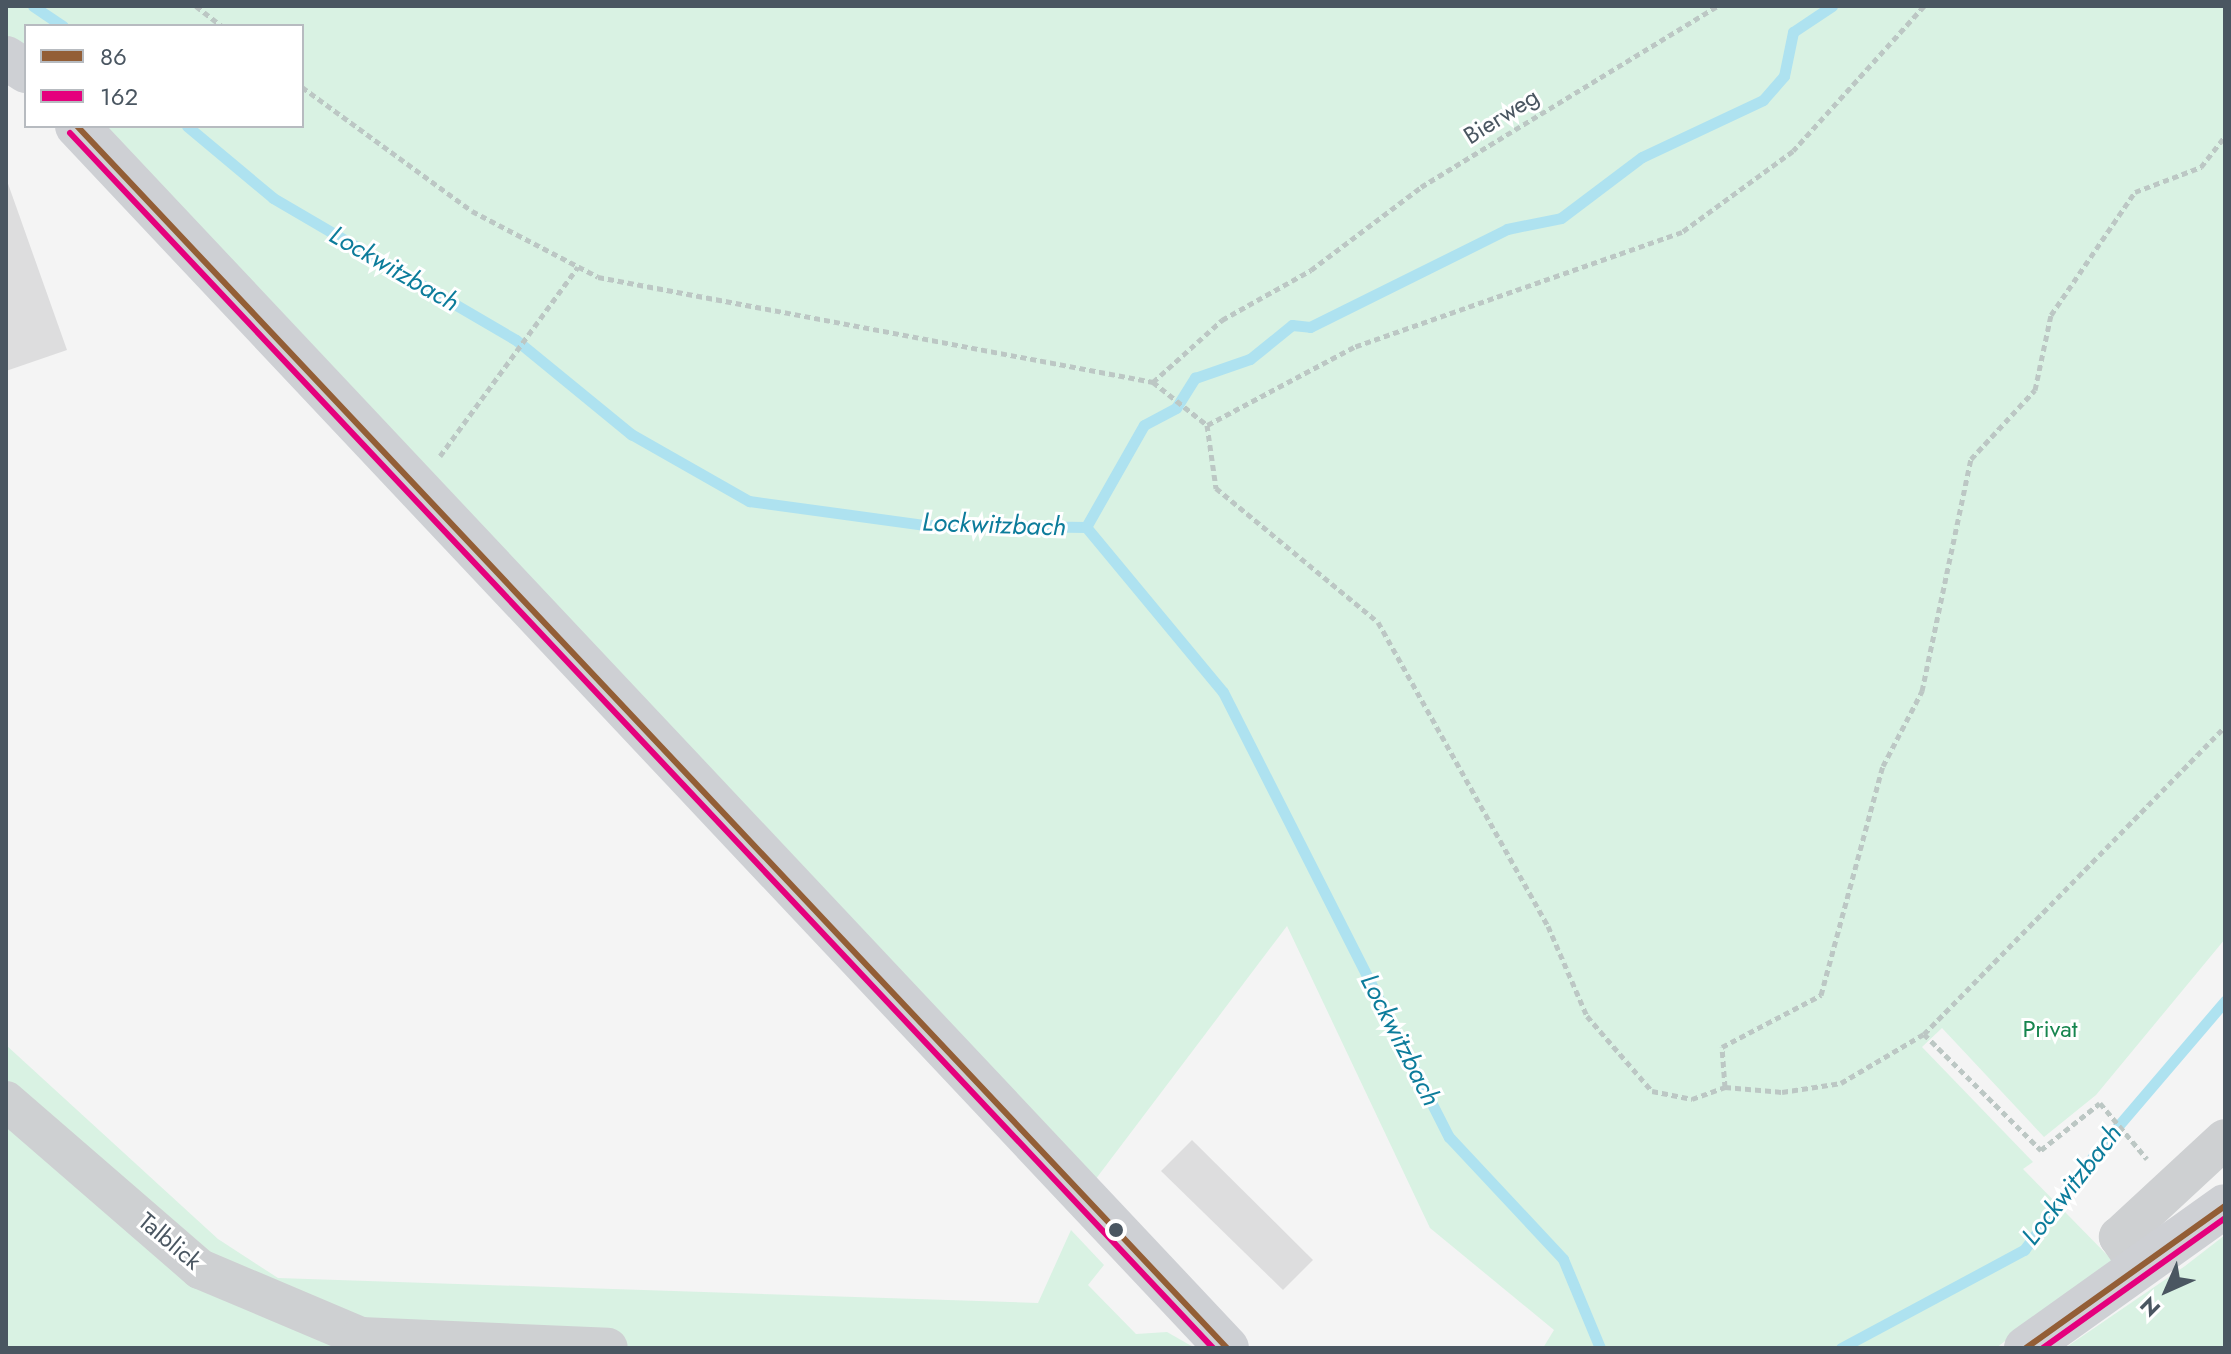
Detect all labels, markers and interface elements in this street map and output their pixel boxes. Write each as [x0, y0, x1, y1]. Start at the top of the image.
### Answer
legend [24, 24, 304, 128]
text: 86 [100, 39, 127, 74]
text: 162 [100, 79, 138, 114]
street label: Bierweg [1458, 82, 1544, 150]
water label: Lockwitzbach [324, 219, 464, 319]
water label: Lockwitzbach [921, 507, 1067, 543]
water label: Lockwitzbach [1353, 969, 1447, 1111]
park label: Privat [2022, 1015, 2078, 1043]
water label: Lockwitzbach [2015, 1119, 2129, 1251]
street label: Talblick [133, 1206, 207, 1276]
unlabelled marker [1108, 1222, 1124, 1238]
north arrow [2127, 1250, 2207, 1330]
text: N [2133, 1289, 2168, 1324]

